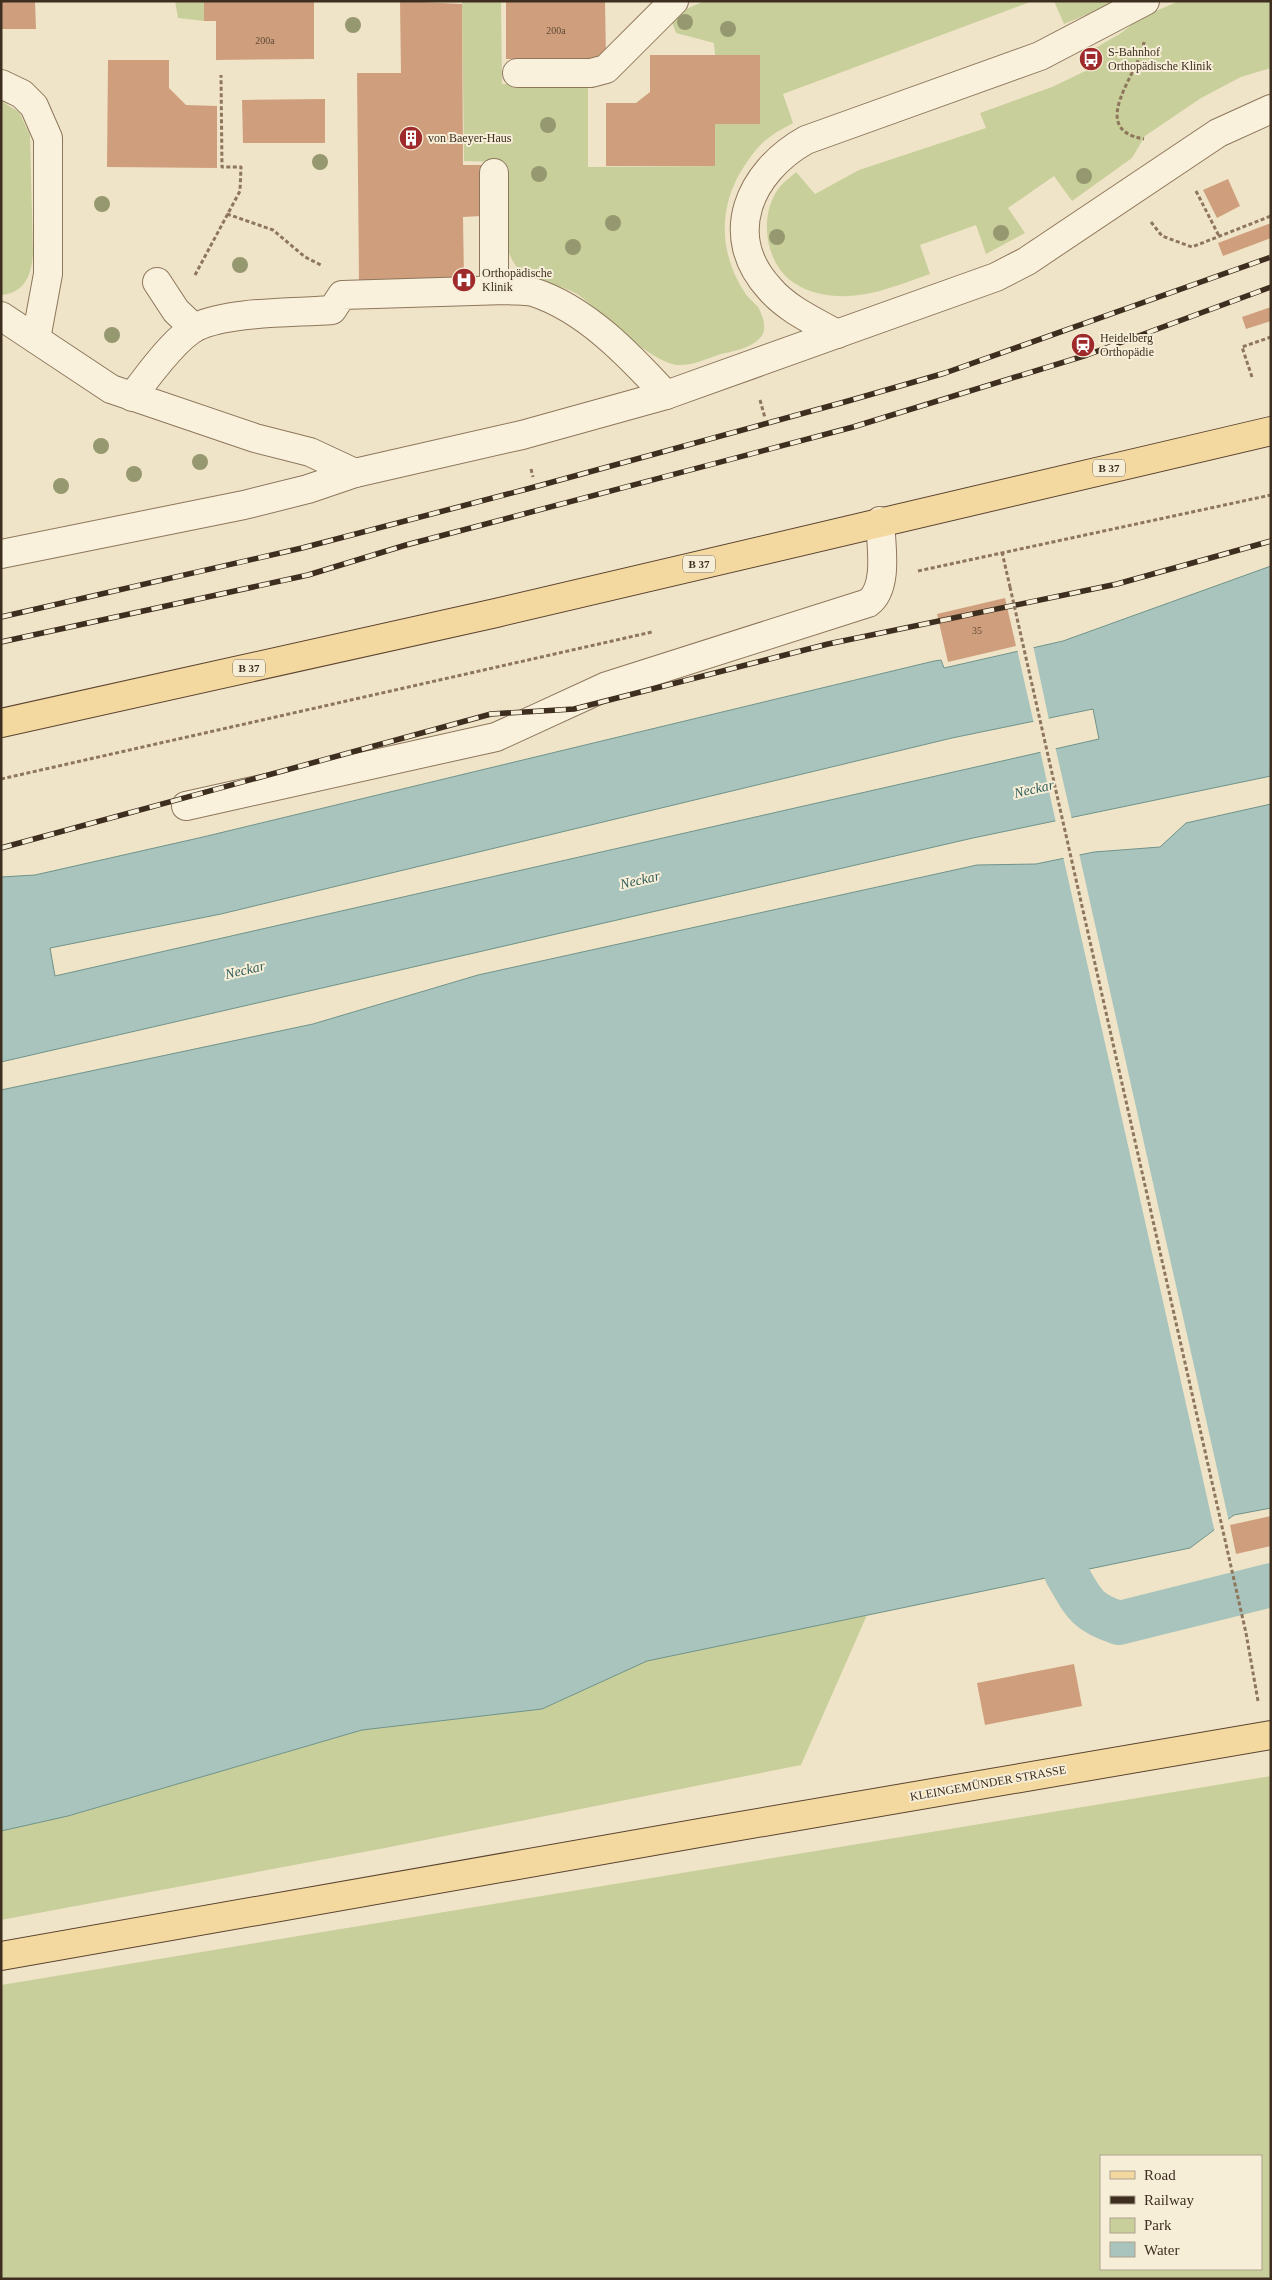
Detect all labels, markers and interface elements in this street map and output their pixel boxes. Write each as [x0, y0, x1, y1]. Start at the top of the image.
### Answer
house number: 200a [546, 25, 566, 36]
house number: 200a [255, 35, 275, 46]
place label: S-Bahnhof Orthopädische Klinik [1108, 45, 1212, 73]
bus stop icon: S-Bahnhof Orthopädische Klinik [1078, 46, 1104, 72]
building icon: von Baeyer-Haus [398, 125, 424, 151]
place label: von Baeyer-Haus [428, 131, 512, 145]
place label: Orthopädische Klinik [482, 266, 552, 294]
hospital icon: Orthopädische Klinik [451, 267, 477, 293]
place label: Heidelberg Orthopädie [1100, 331, 1154, 359]
station icon: Heidelberg Orthopädie [1070, 332, 1096, 358]
road number: B 37 [1093, 459, 1125, 476]
road number: B 37 [683, 556, 715, 572]
house number: 35 [972, 625, 982, 636]
road number: B 37 [233, 660, 265, 676]
water label: Neckar [1012, 777, 1056, 801]
water label: Neckar [618, 868, 662, 892]
water label: Neckar [223, 958, 267, 982]
street label: KLEINGEMÜNDER STRASSE [909, 1762, 1067, 1804]
legend [1100, 2155, 1262, 2270]
text: Road [1144, 2167, 1176, 2183]
text: Railway [1144, 2192, 1194, 2208]
text: Park [1144, 2217, 1172, 2233]
text: Water [1144, 2242, 1179, 2258]

